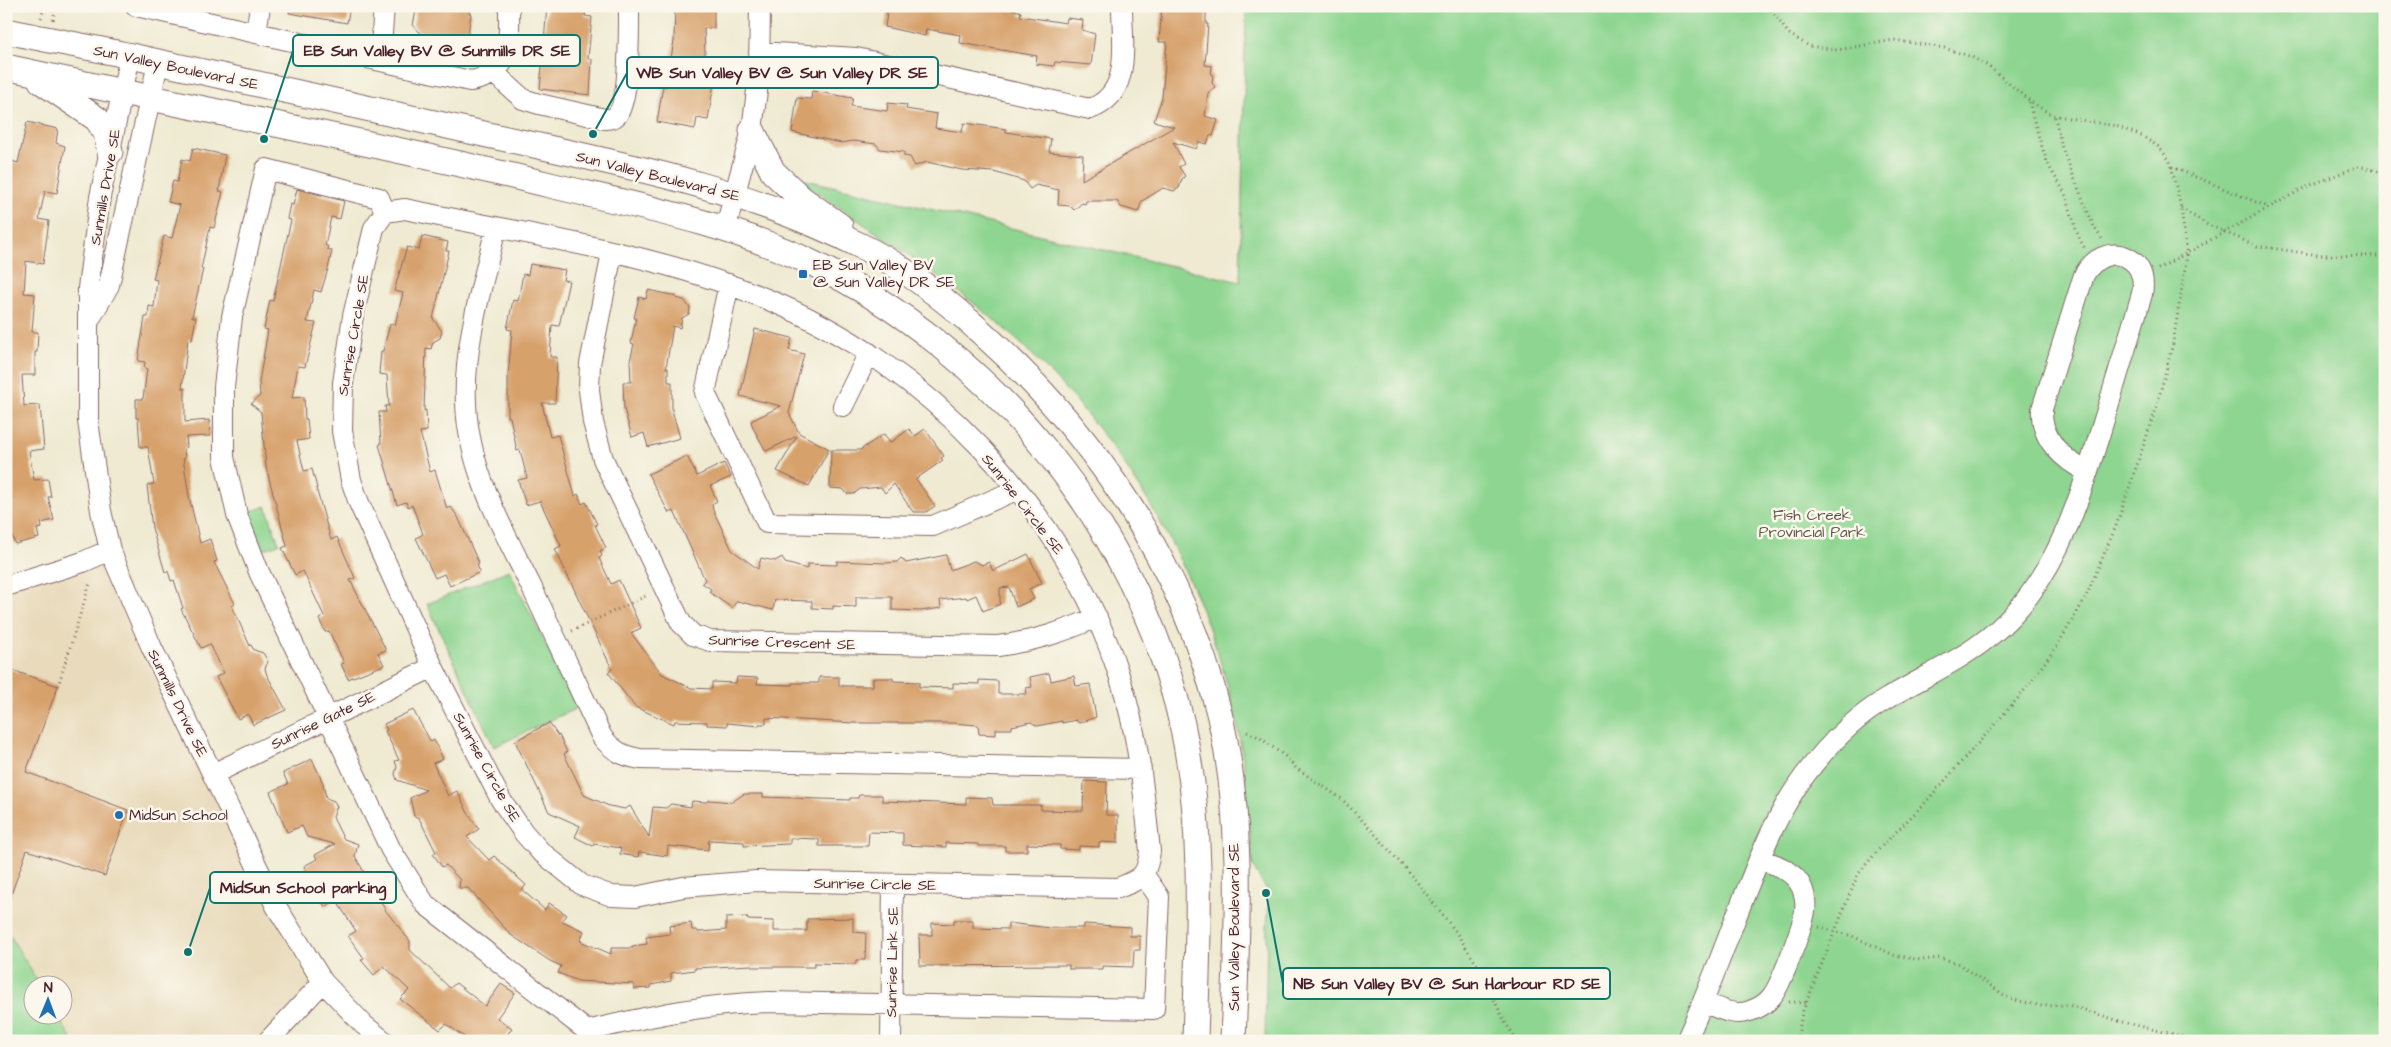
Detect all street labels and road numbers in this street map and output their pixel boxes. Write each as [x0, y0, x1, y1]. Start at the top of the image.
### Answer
street label: Sun Valley Boulevard SE [91, 40, 260, 96]
street label: Sunmills Drive SE [85, 127, 126, 247]
street label: Sun Valley Boulevard SE [574, 146, 742, 208]
street label: Sunrise Circle SE [333, 273, 374, 397]
street label: Sunrise Circle SE [977, 450, 1069, 559]
street label: Sunrise Crescent SE [708, 629, 856, 656]
street label: Sunmills Drive SE [142, 646, 213, 761]
street label: Sunrise Gate SE [268, 686, 379, 755]
street label: Sunrise Circle SE [448, 709, 526, 826]
street label: Sun Valley Boulevard SE [1224, 843, 1246, 1011]
street label: Sunrise Circle SE [814, 873, 937, 896]
street label: Sunrise Link SE [881, 906, 904, 1018]

